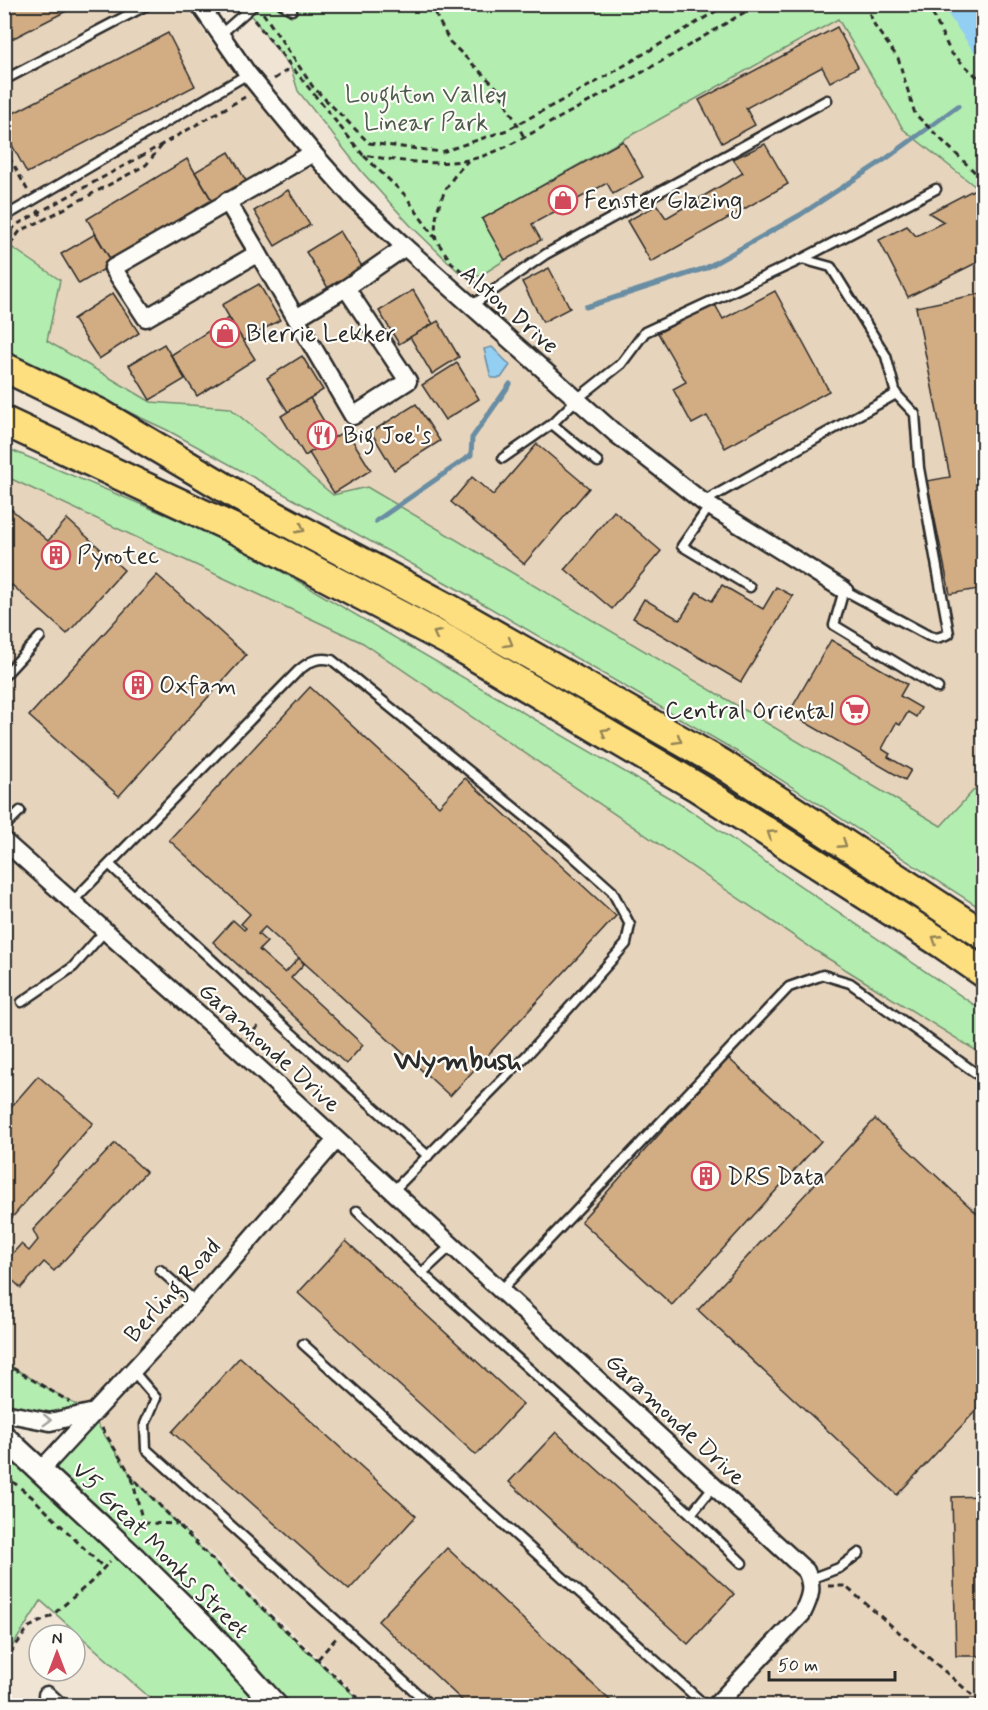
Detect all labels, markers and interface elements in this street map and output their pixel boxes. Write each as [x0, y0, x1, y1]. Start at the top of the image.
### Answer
park label: Loughton Valley Linear Park [345, 80, 507, 139]
shop icon: Fenster Glazing [547, 184, 579, 216]
place label: Fenster Glazing [584, 186, 742, 219]
street label: Alston Drive [453, 259, 565, 362]
shop icon: Blerrie Lekker [209, 317, 241, 349]
place label: Blerrie Lekker [246, 319, 396, 350]
restaurant icon: Big Joe's [306, 419, 338, 451]
place label: Big Joe's [343, 421, 432, 455]
one-way arrow [295, 522, 306, 534]
building icon: Pyrotec [40, 539, 72, 571]
place label: Pyrotec [77, 541, 159, 572]
one-way arrow [432, 630, 443, 641]
one-way arrow [503, 636, 513, 647]
building icon: Oxfam [122, 669, 154, 701]
place label: Oxfam [159, 671, 237, 702]
supermarket icon: Central Oriental [839, 694, 871, 726]
place label: Central Oriental [665, 696, 834, 727]
one-way arrow [601, 728, 611, 740]
one-way arrow [672, 732, 682, 744]
one-way arrow [767, 830, 778, 841]
one-way arrow [837, 836, 847, 848]
one-way arrow [931, 936, 942, 947]
street label: Garamonde Drive [191, 976, 347, 1120]
district label: Wymbush [393, 1041, 522, 1080]
building icon: DRS Data [690, 1160, 722, 1192]
place label: DRS Data [727, 1162, 825, 1193]
street label: Berling Road [118, 1232, 230, 1352]
street label: Garamonde Drive [598, 1347, 752, 1493]
one-way arrow [43, 1414, 52, 1426]
street label: V5 Great Monks Street [65, 1456, 255, 1646]
north arrow [27, 1623, 87, 1683]
text: N [52, 1629, 62, 1650]
scale bar [769, 1644, 895, 1682]
text: 50 m [778, 1654, 818, 1678]

